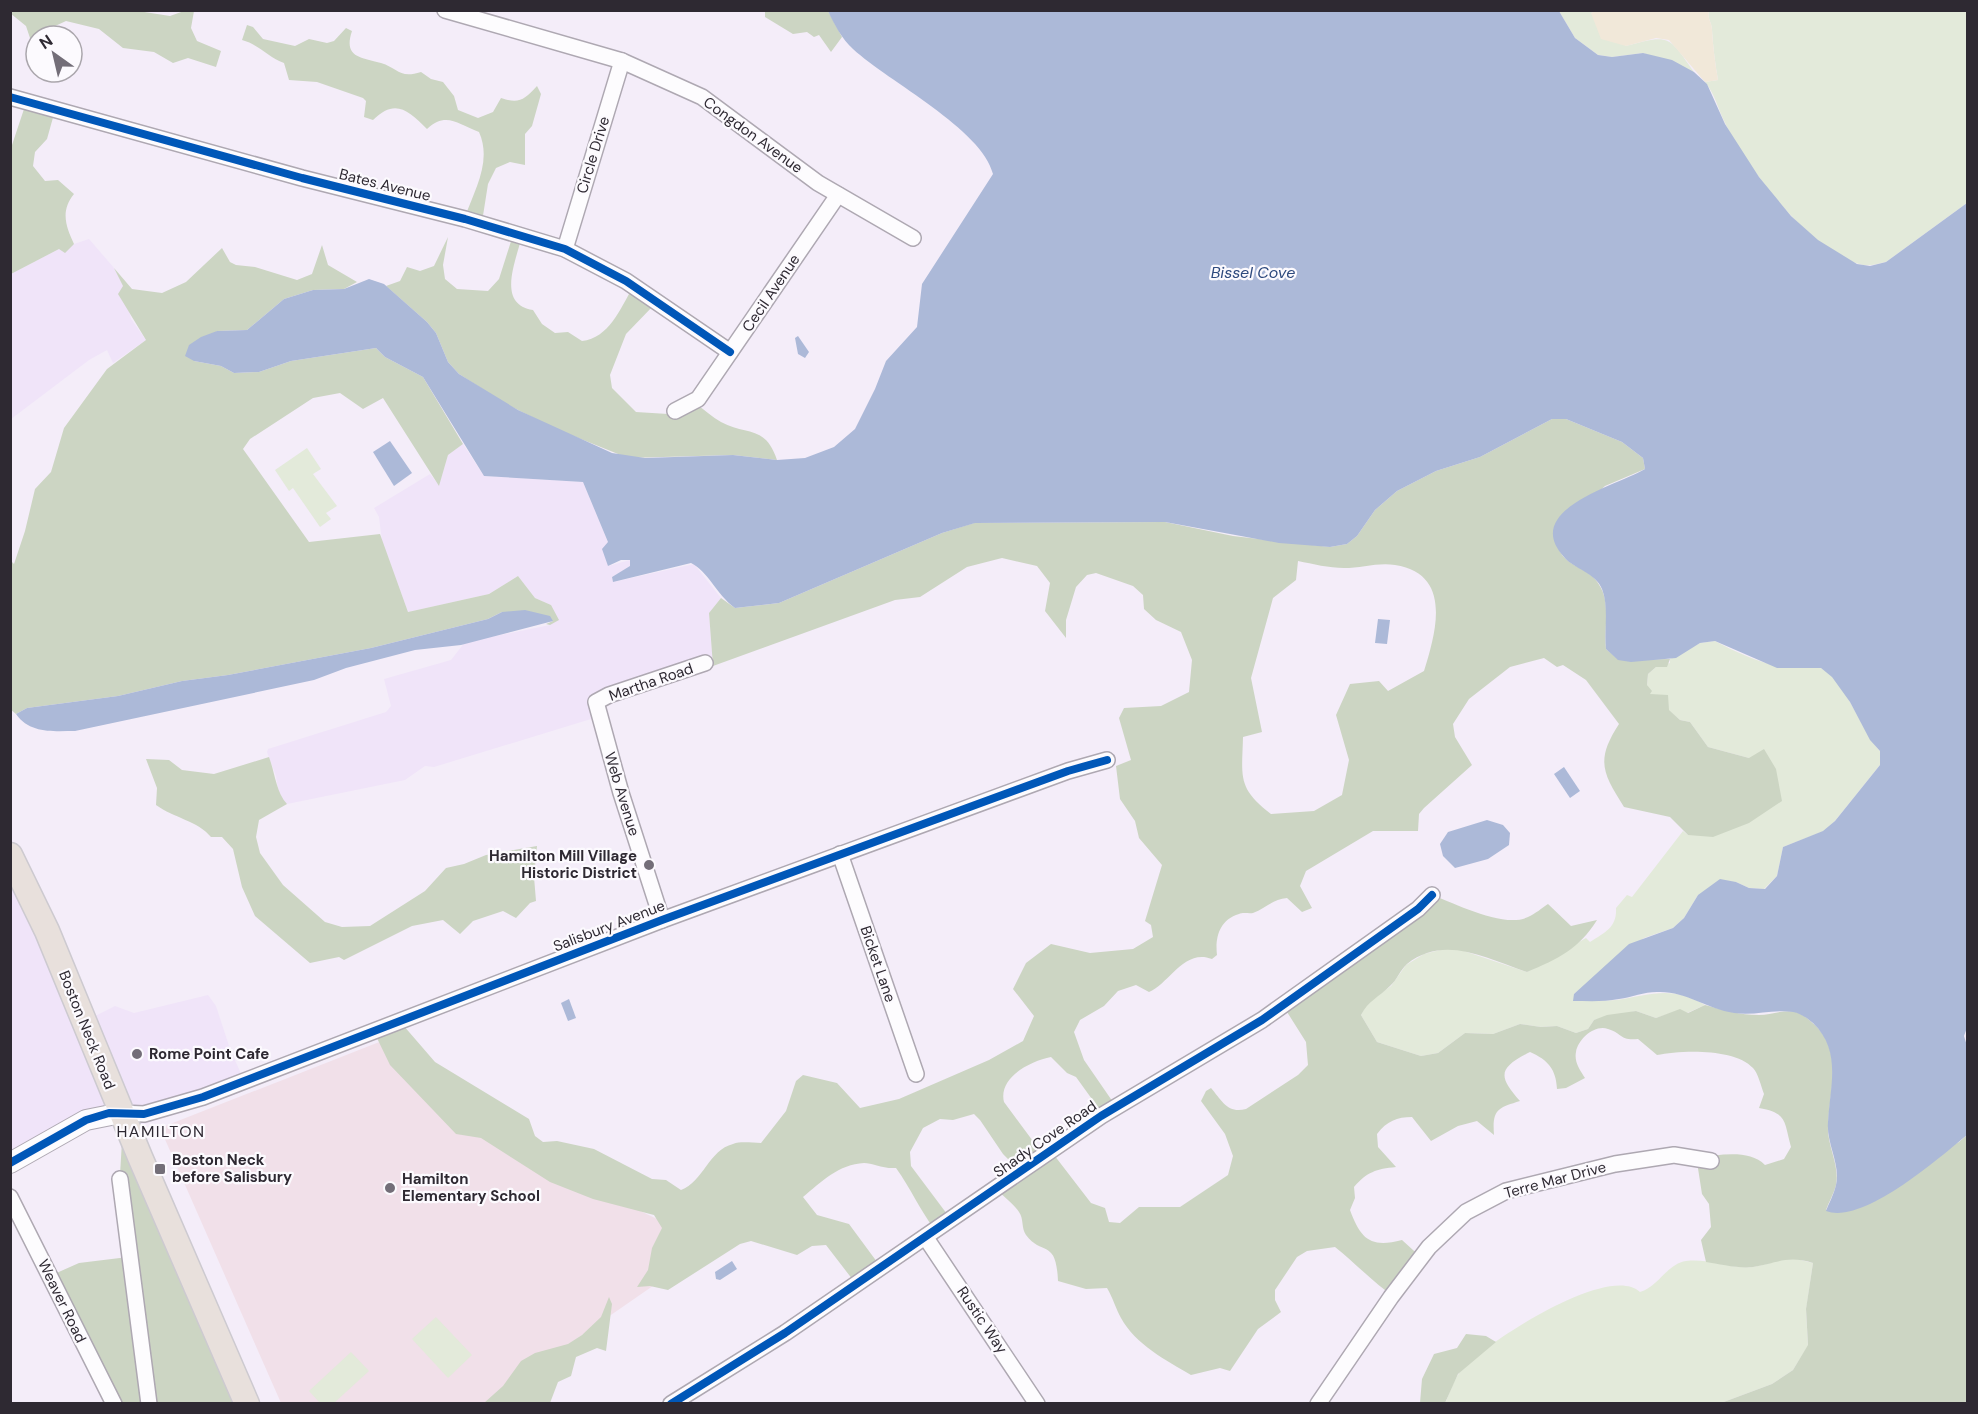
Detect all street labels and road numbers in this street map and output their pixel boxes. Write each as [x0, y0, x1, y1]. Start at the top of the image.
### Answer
street label: Congdon Avenue [699, 92, 807, 178]
street label: Circle Drive [572, 114, 614, 196]
street label: Bates Avenue [337, 164, 433, 206]
street label: Cecil Avenue [738, 250, 804, 336]
street label: Martha Road [606, 658, 696, 706]
street label: Web Avenue [600, 750, 644, 838]
street label: Salisbury Avenue [550, 895, 668, 957]
street label: Bicket Lane [856, 923, 900, 1005]
street label: Boston Neck Road [54, 968, 120, 1092]
street label: Shady Cove Road [990, 1096, 1100, 1182]
street label: Terre Mar Drive [1502, 1157, 1608, 1203]
street label: Weaver Road [33, 1256, 91, 1346]
street label: Rustic Way [952, 1283, 1012, 1358]

